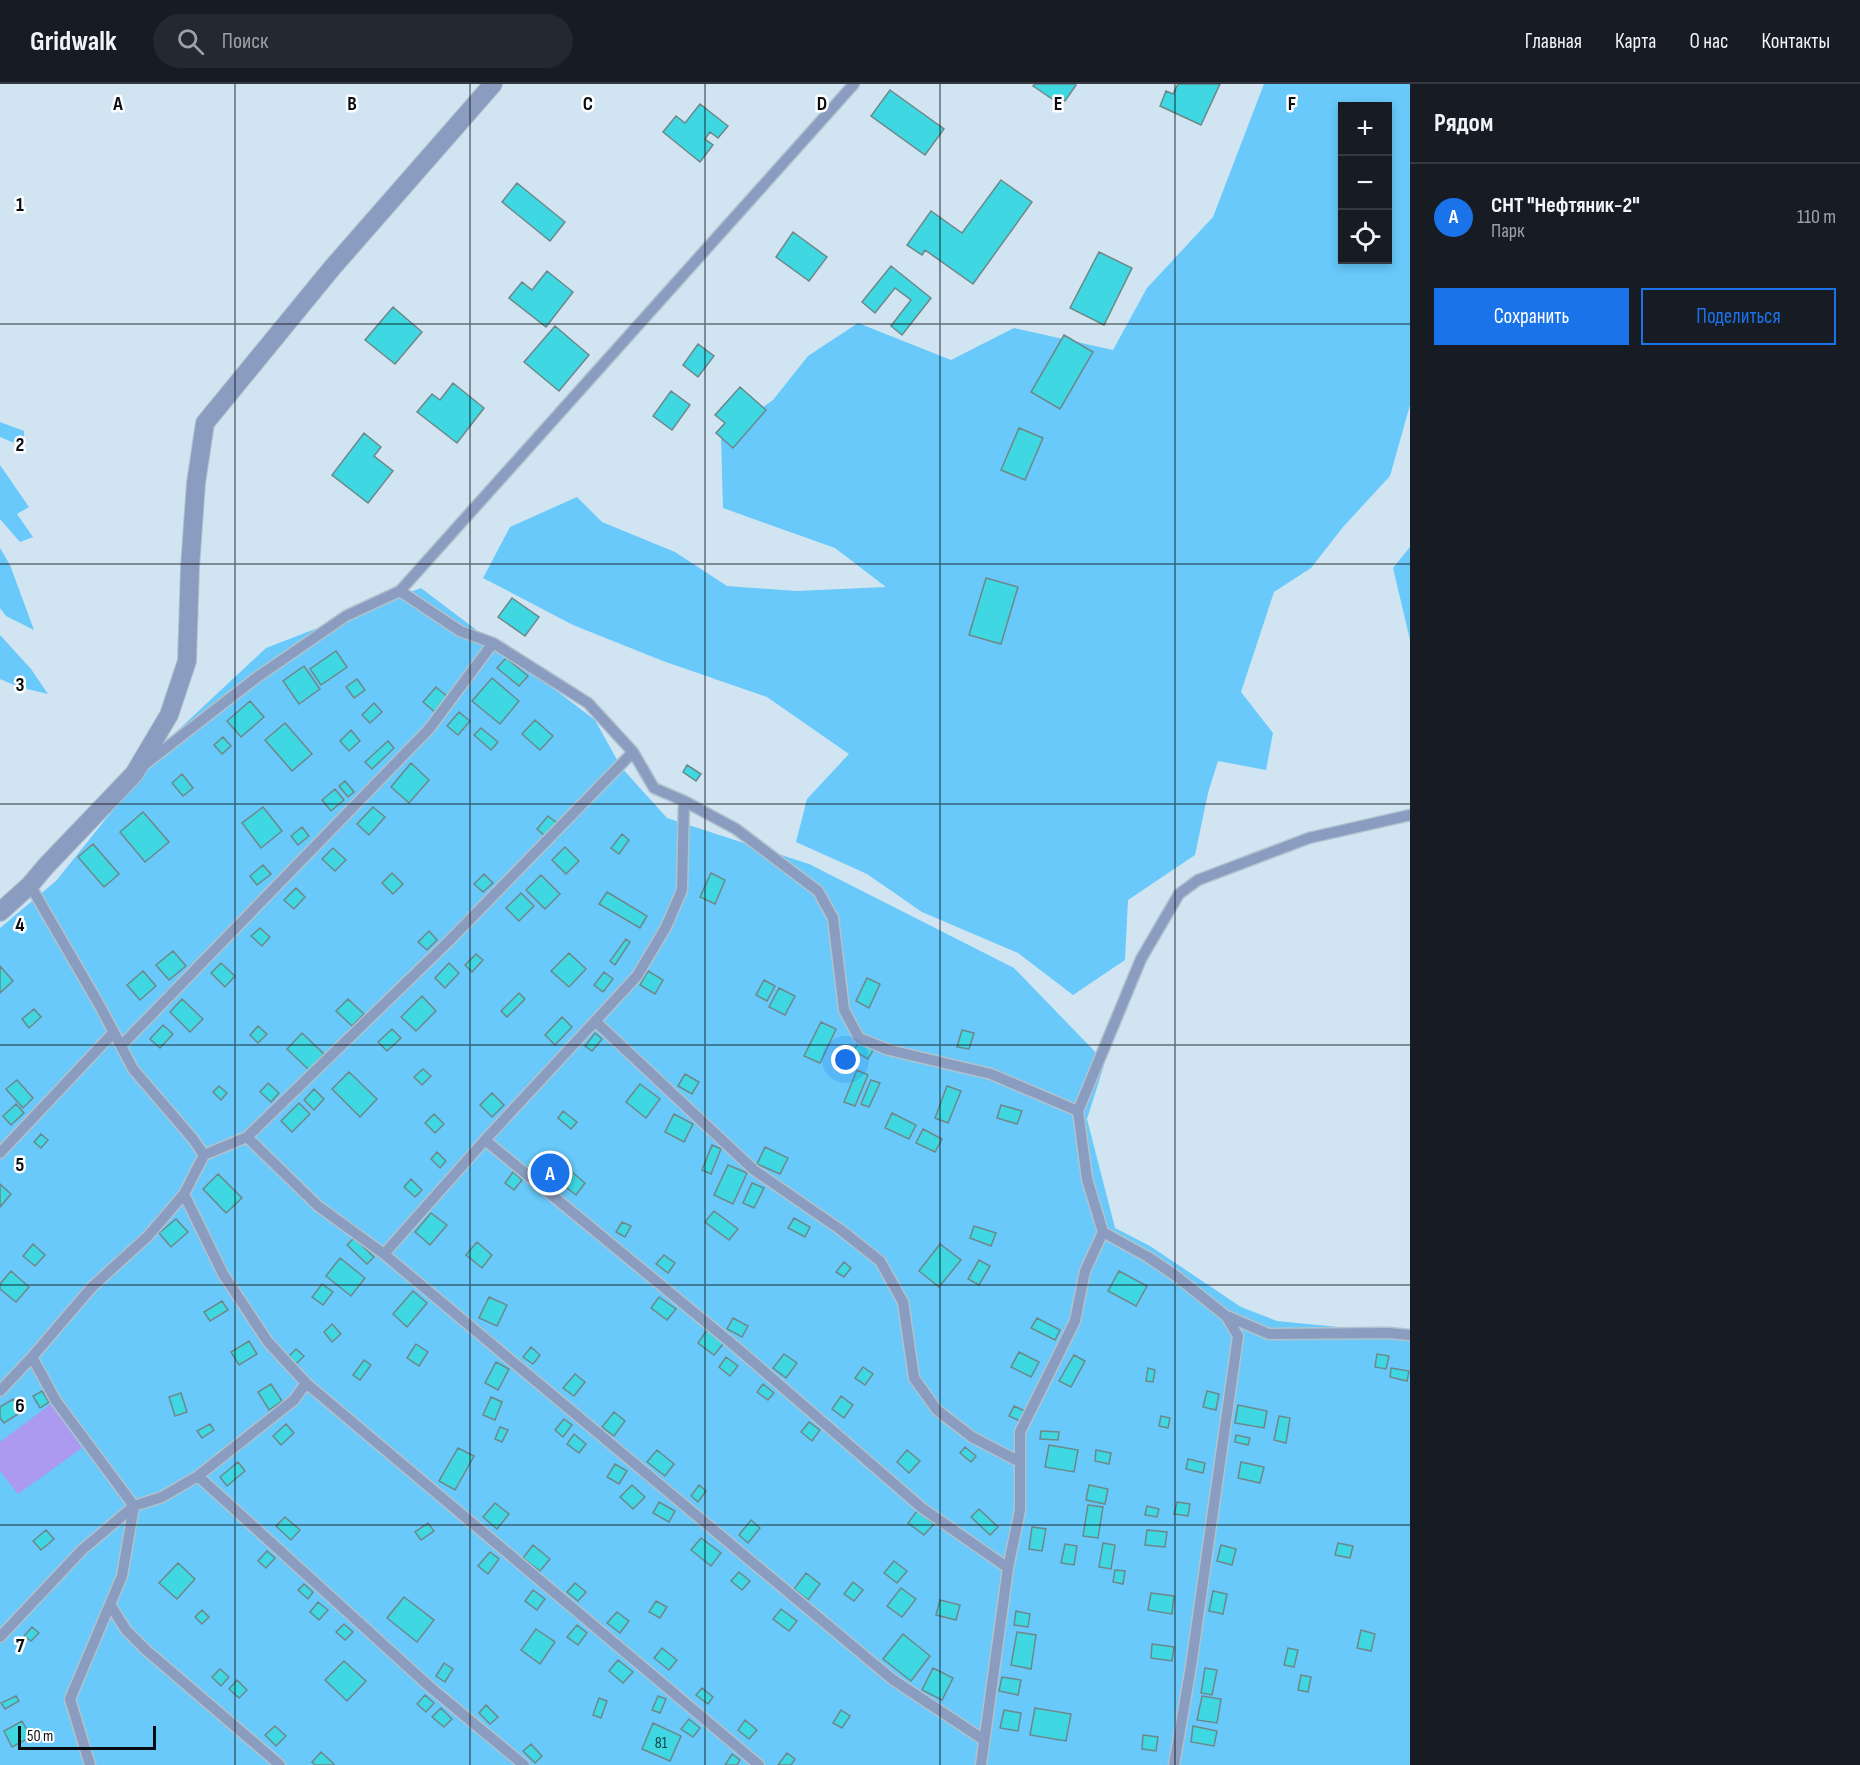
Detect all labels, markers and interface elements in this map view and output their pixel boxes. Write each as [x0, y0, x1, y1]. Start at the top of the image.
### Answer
search box [153, 14, 573, 68]
text: Gridwalk [30, 25, 117, 58]
icon: search [174, 25, 207, 58]
text: Поиск [222, 28, 268, 55]
text: Главная [1525, 29, 1582, 54]
text: Карта [1615, 29, 1656, 54]
text: О нас [1689, 29, 1728, 54]
text: Контакты [1761, 29, 1830, 54]
text: A [112, 92, 123, 116]
text: B [347, 92, 357, 116]
text: C [583, 92, 593, 116]
text: D [817, 92, 827, 116]
text: E [1054, 92, 1062, 116]
text: F [1288, 92, 1296, 116]
map controls [1338, 102, 1392, 264]
button: + [1338, 102, 1392, 156]
text: Рядом [1434, 108, 1493, 139]
button: − [1338, 156, 1392, 210]
text: СНТ "Нефтяник-2" [1491, 192, 1640, 219]
text: 1 [16, 193, 24, 217]
text: A [1449, 205, 1458, 229]
text: 110 m [1797, 205, 1836, 229]
button: locate [1338, 210, 1392, 264]
text: Парк [1491, 219, 1525, 243]
button: Сохранить [1434, 288, 1629, 345]
button: Поделиться [1641, 288, 1836, 345]
text: 2 [16, 433, 24, 457]
text: 3 [16, 673, 25, 697]
text: 4 [15, 913, 25, 937]
your location [831, 1045, 860, 1074]
pin: A [530, 1150, 570, 1196]
text: 5 [16, 1153, 25, 1177]
text: 6 [15, 1394, 25, 1418]
text: 7 [16, 1634, 25, 1658]
scale bar [18, 1723, 156, 1750]
text: 50 m [27, 1727, 53, 1746]
house number: 81 [655, 1734, 668, 1753]

